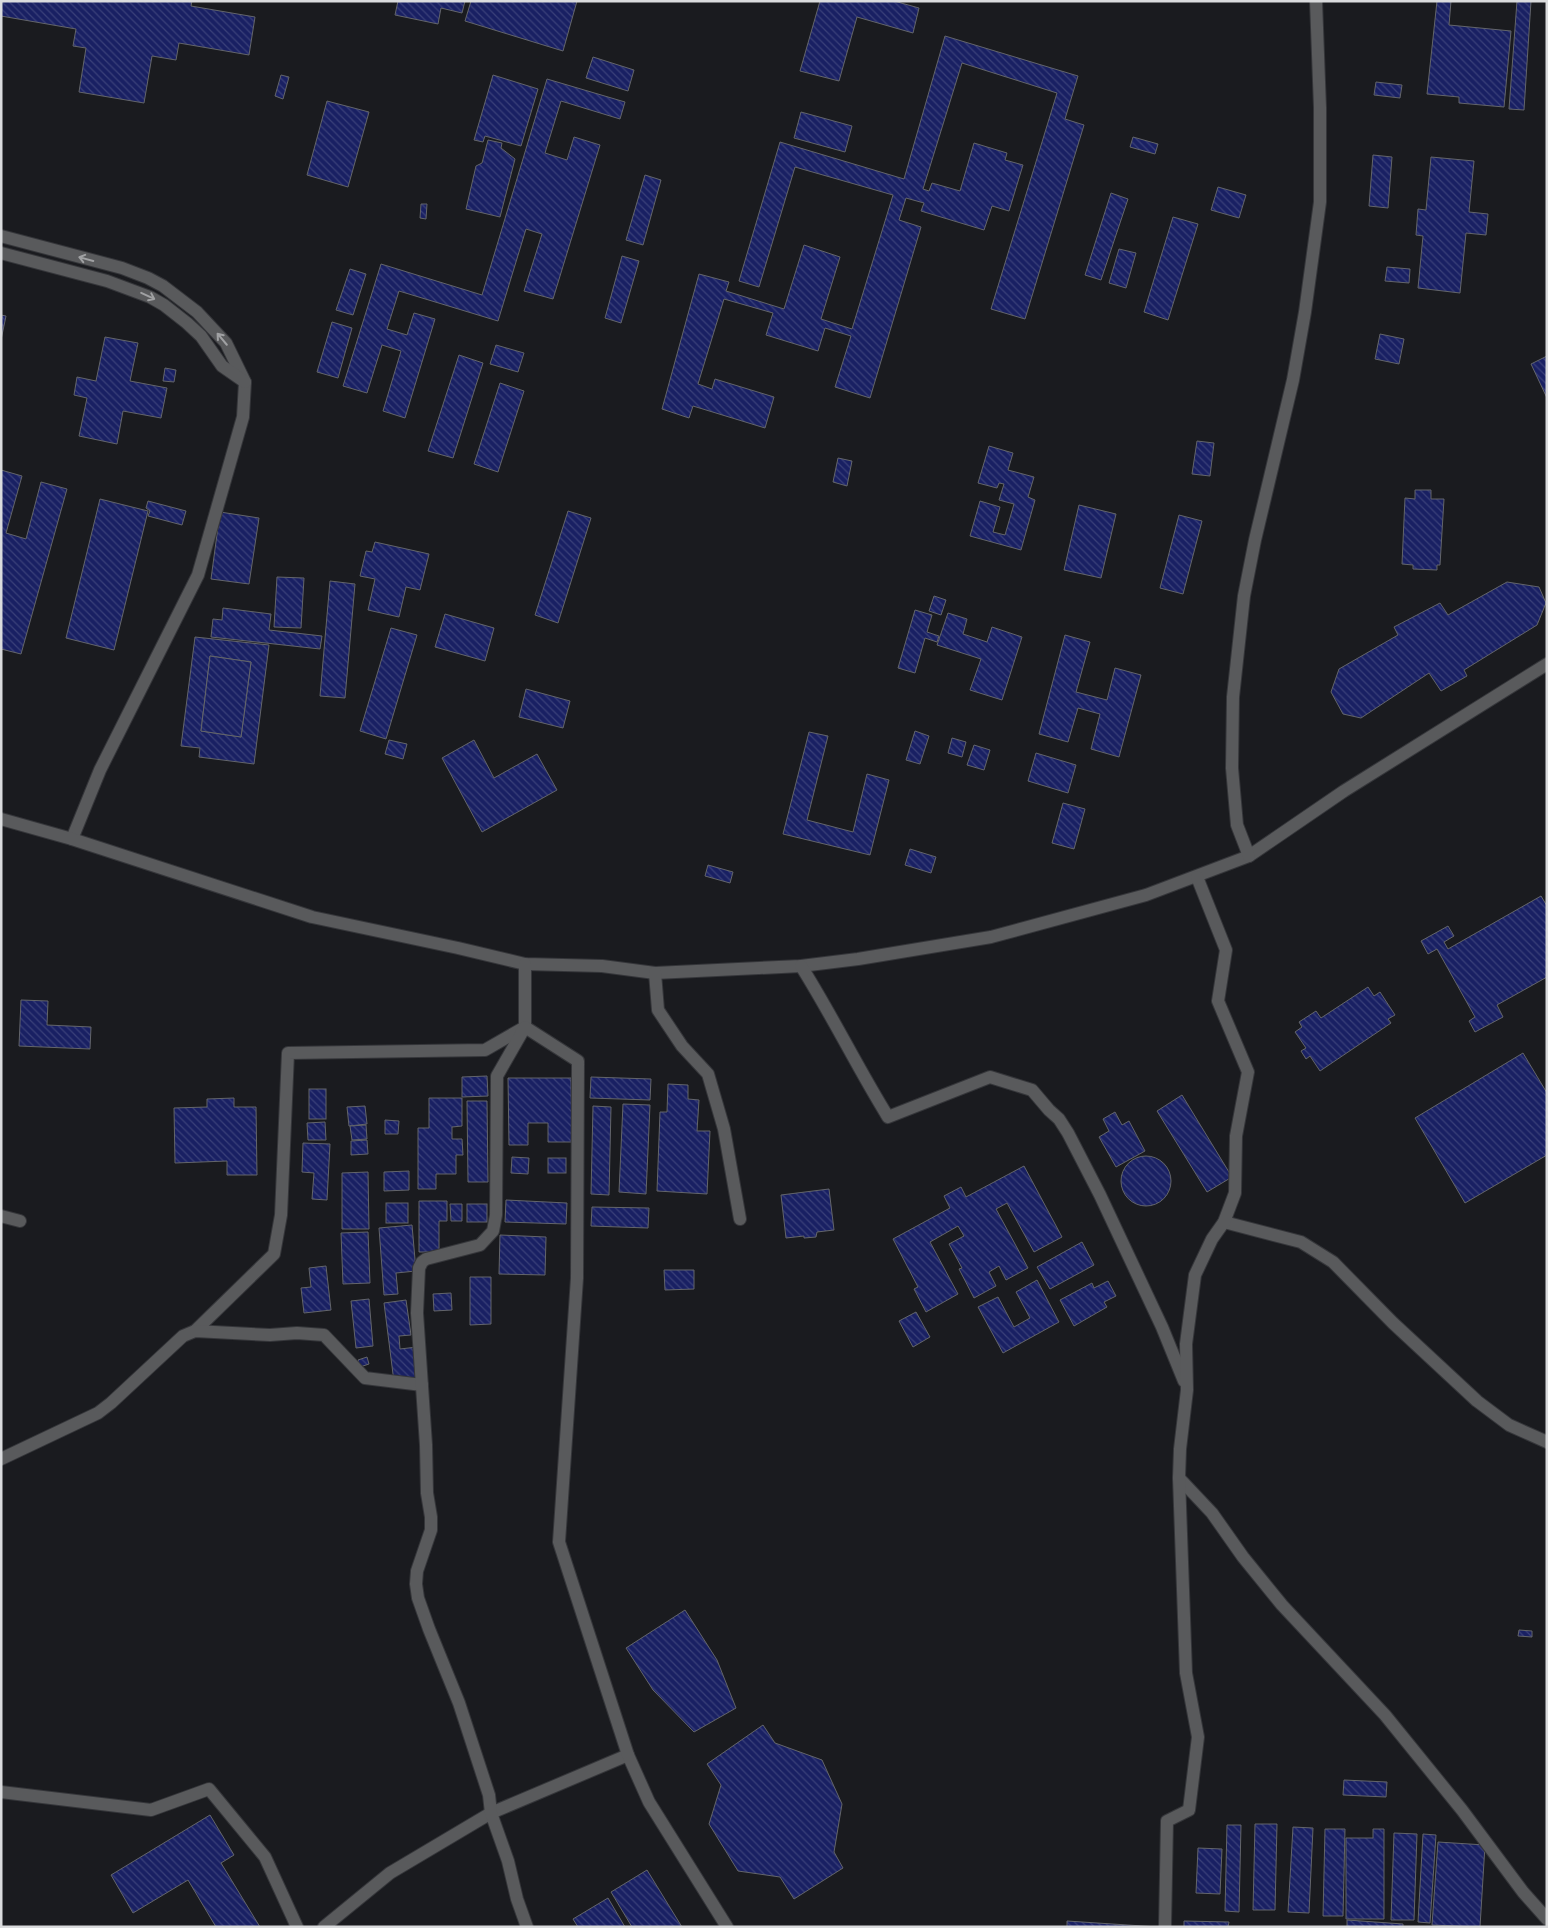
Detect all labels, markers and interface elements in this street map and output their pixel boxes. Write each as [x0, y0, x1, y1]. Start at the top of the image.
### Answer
one-way arrow [78, 254, 94, 263]
one-way arrow [140, 292, 155, 302]
one-way arrow [217, 333, 228, 346]

